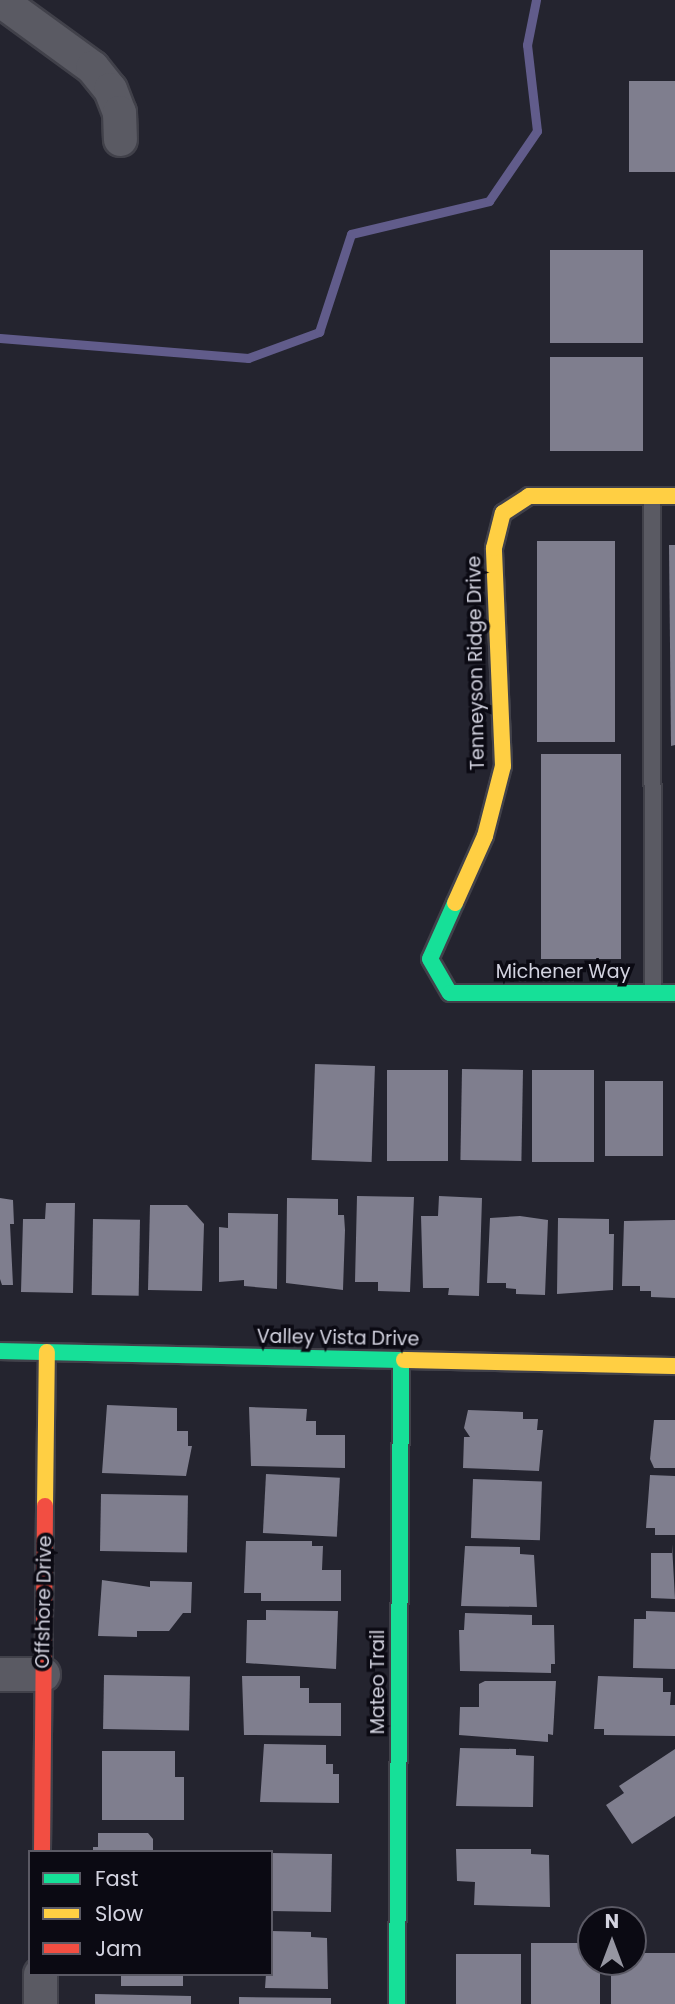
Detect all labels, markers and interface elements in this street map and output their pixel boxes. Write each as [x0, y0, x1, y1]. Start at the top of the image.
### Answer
street label: Tenneyson Ridge Drive [463, 556, 489, 770]
street label: Michener Way [496, 961, 630, 983]
street label: Valley Vista Drive [257, 1325, 419, 1351]
street label: Offshore Drive [31, 1535, 57, 1669]
street label: Mateo Trail [367, 1630, 389, 1734]
legend [28, 1850, 273, 1976]
text: Fast [95, 1864, 138, 1893]
text: Slow [95, 1899, 143, 1928]
north arrow [577, 1906, 647, 1976]
text: N [605, 1908, 619, 1935]
text: Jam [95, 1934, 142, 1963]

